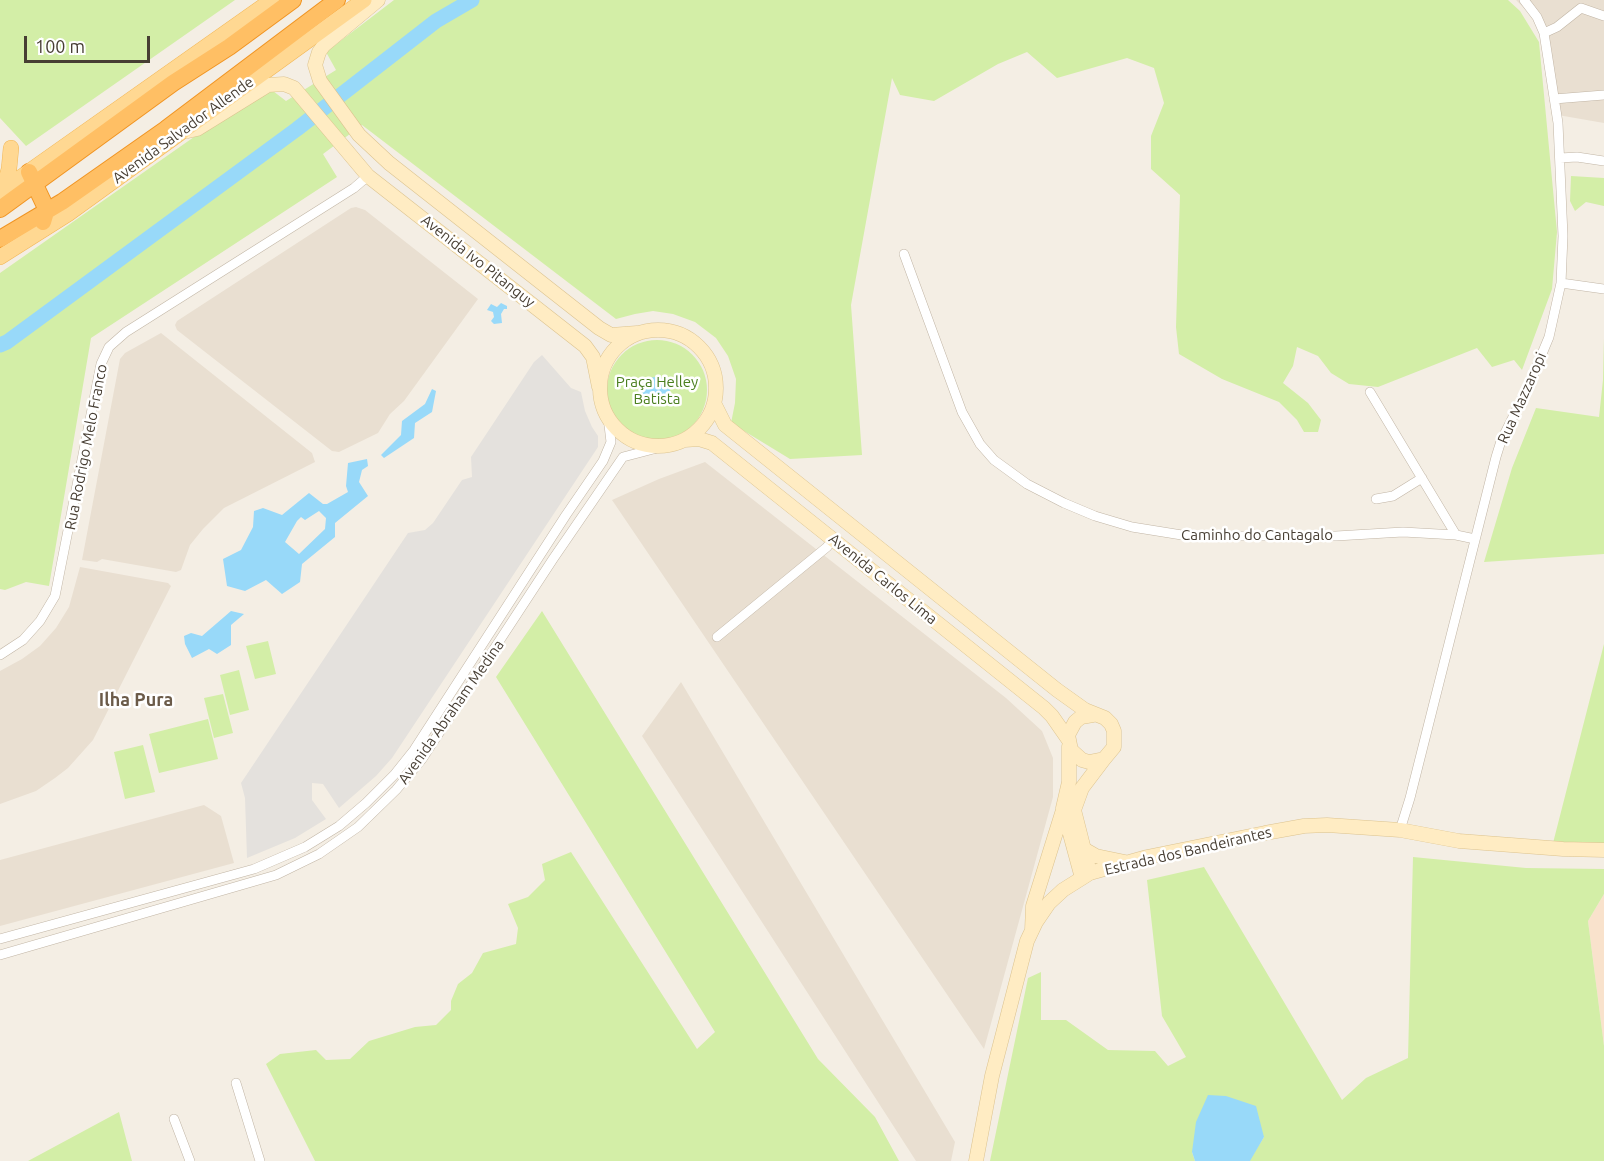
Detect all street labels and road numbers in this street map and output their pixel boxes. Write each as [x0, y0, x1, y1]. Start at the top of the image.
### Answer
street label: Avenida Salvador Allende [109, 73, 257, 187]
street label: Avenida Ivo Pitanguy [417, 211, 539, 311]
street label: Rua Mazzaropi [1494, 350, 1550, 446]
street label: Rua Rodrigo Melo Franco [61, 362, 111, 532]
street label: Caminho do Cantagalo [1181, 526, 1333, 544]
street label: Avenida Carlos Lima [825, 530, 941, 628]
street label: Avenida Abraham Medina [394, 636, 508, 788]
street label: Estrada dos Bandeirantes [1103, 823, 1273, 879]

